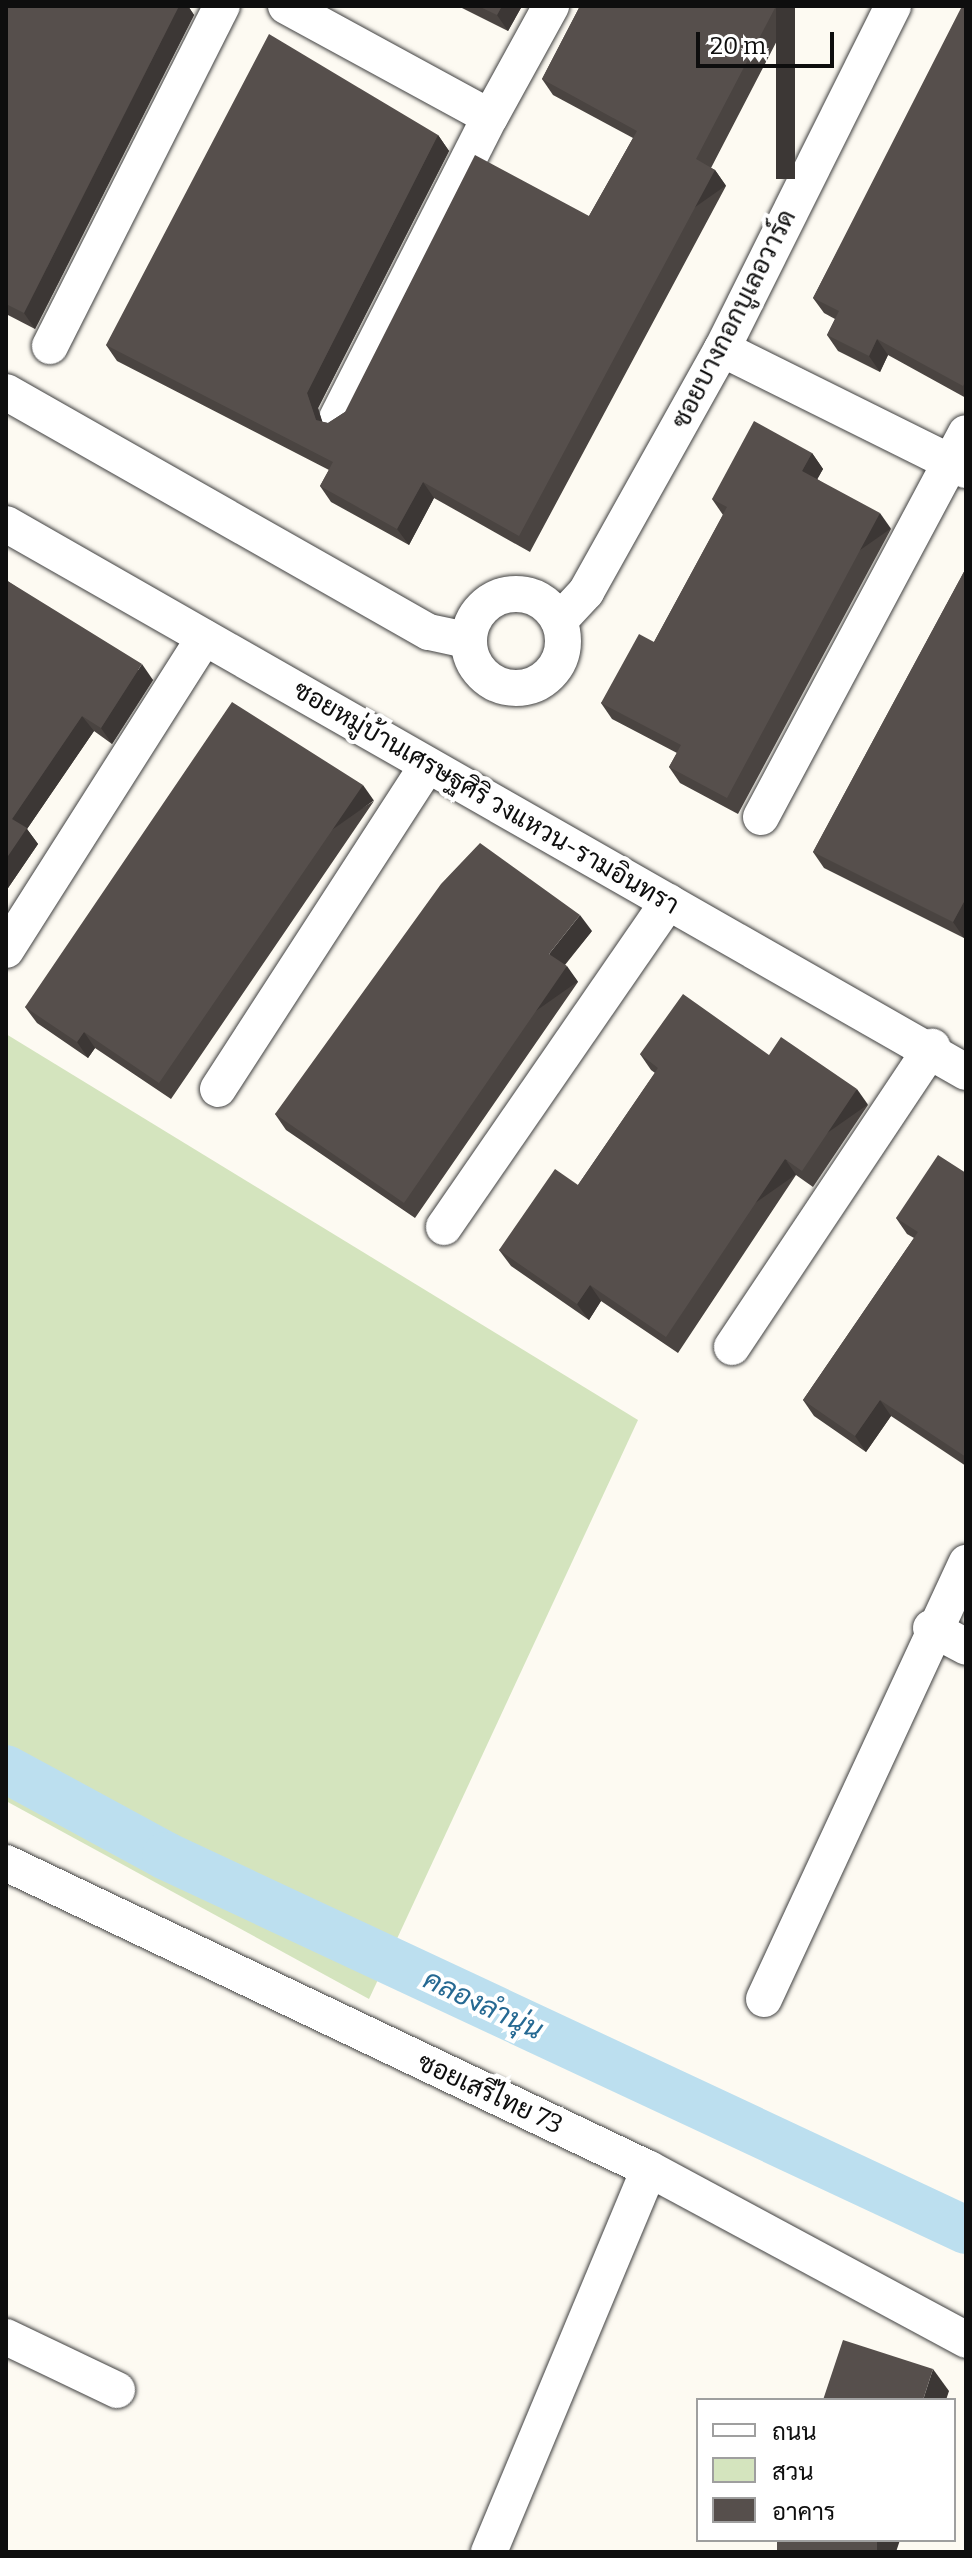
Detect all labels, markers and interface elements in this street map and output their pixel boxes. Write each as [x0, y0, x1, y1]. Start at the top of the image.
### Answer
scale bar [700, 16, 838, 66]
text: 20 m [710, 32, 766, 60]
street label: ซอยบางกอกบูเลอวาร์ด [665, 204, 803, 434]
street label: ซอยหมู่บ้านเศรษฐศิริ วงแหวน-รามอินทรา [288, 675, 684, 921]
water label: คลองลำนุ่น [418, 1963, 548, 2047]
street label: ซอยเสรีไทย 73 [412, 2047, 568, 2141]
legend [696, 2398, 956, 2542]
text: ถนน [772, 2418, 817, 2446]
text: สวน [772, 2458, 814, 2486]
text: อาคาร [772, 2498, 835, 2526]

